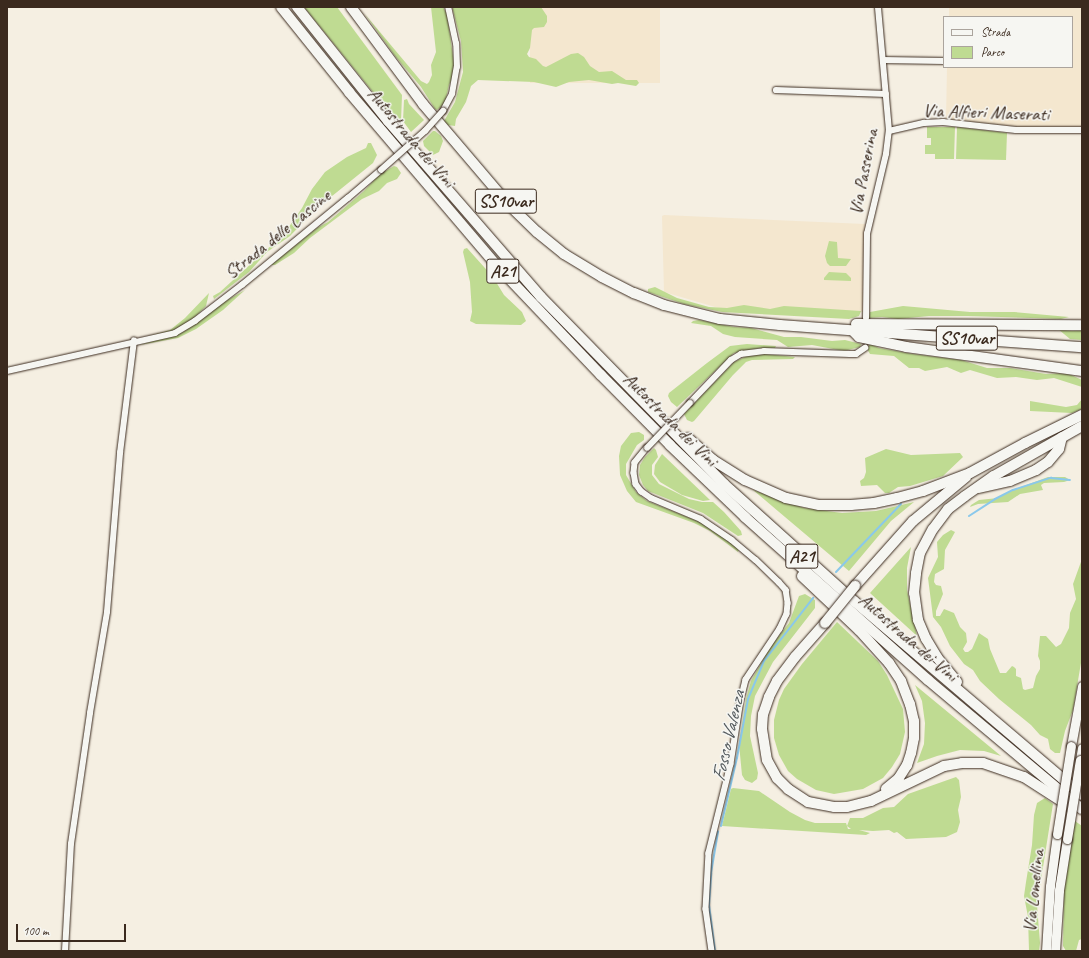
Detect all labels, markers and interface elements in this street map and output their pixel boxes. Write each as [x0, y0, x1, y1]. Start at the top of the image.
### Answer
legend [943, 16, 1073, 68]
text: Strada [981, 24, 1010, 40]
text: Parco [981, 44, 1004, 60]
street label: Autostrada dei Vini [362, 83, 460, 193]
street label: Via Alfieri Maserati [922, 99, 1050, 127]
street label: Via Passerina [844, 127, 884, 217]
street label: Strada delle Cascine [220, 185, 336, 285]
road number: SS10var [474, 185, 538, 217]
road number: A21 [486, 255, 520, 287]
road number: SS10var [935, 322, 999, 354]
street label: Autostrada dei Vini [618, 368, 722, 472]
road number: A21 [785, 540, 819, 572]
street label: Autostrada dei Vini [854, 589, 962, 687]
water label: Fosso Valenza [706, 688, 750, 784]
street label: Via Lomellina [1018, 848, 1050, 934]
scale bar [18, 916, 128, 942]
text: 100 m [23, 923, 49, 939]

